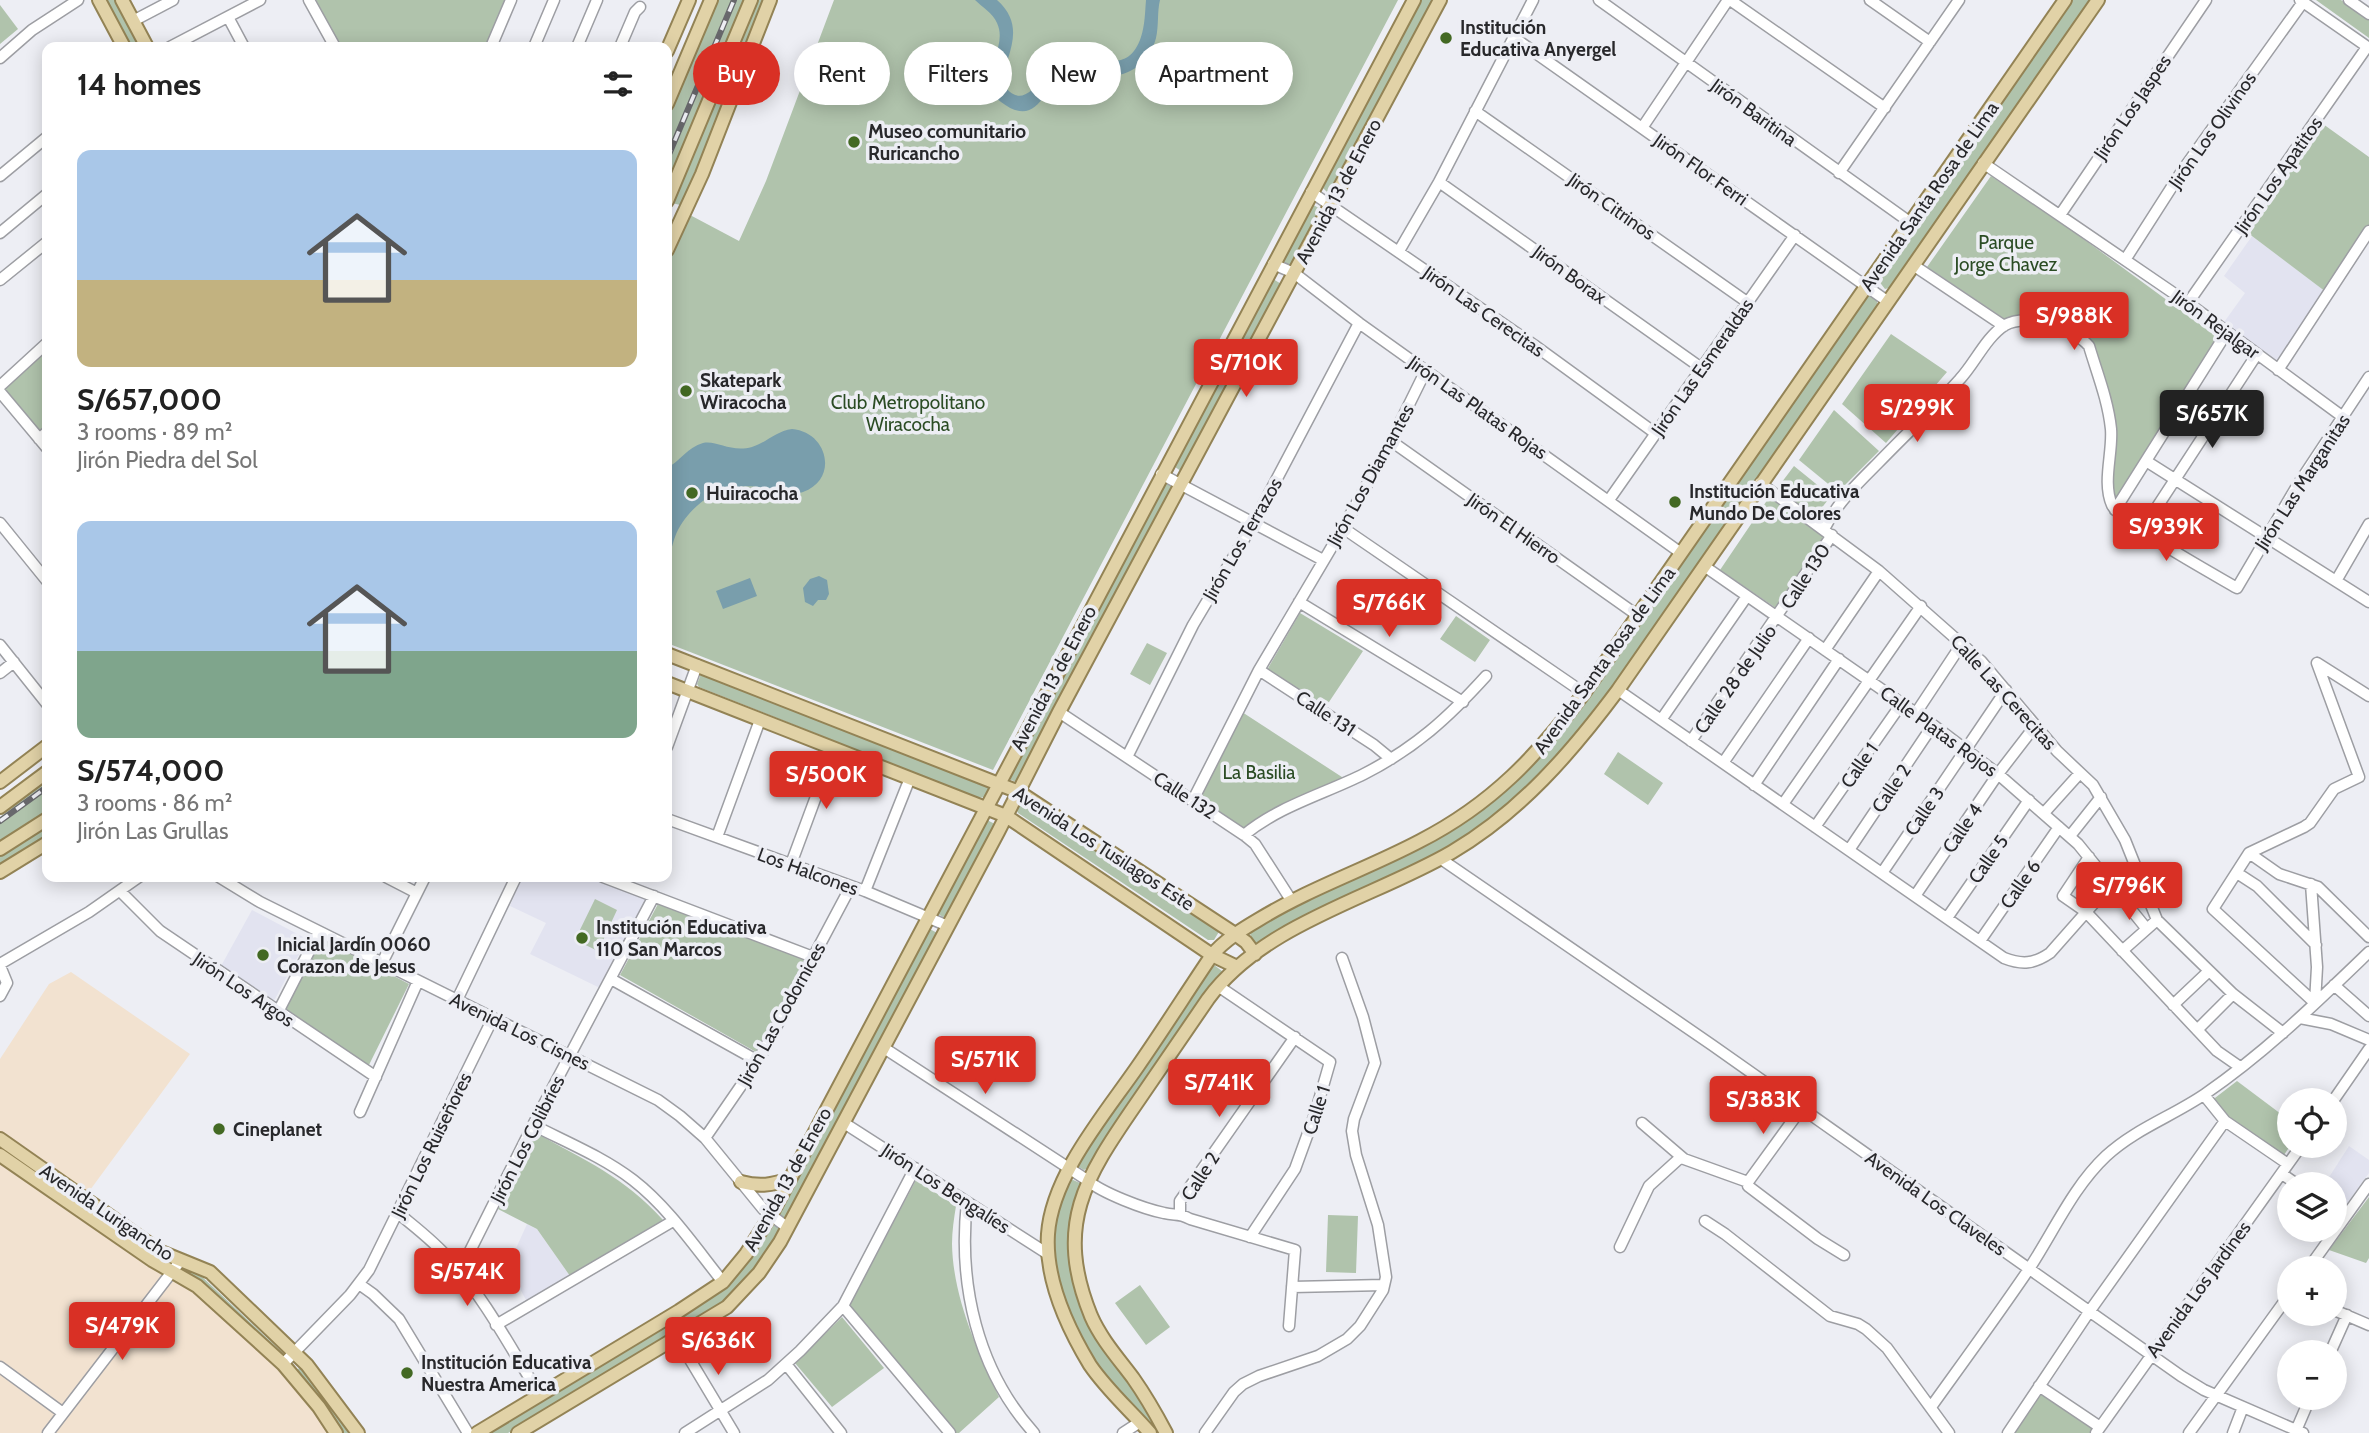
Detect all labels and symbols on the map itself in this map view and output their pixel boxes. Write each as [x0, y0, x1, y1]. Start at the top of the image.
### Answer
place label: Institución Educativa Anyergel [1460, 16, 1616, 61]
marker: Institución Educativa Anyergel [1438, 30, 1454, 46]
street label: Jirón Los Jaspes [2088, 50, 2176, 165]
street label: Jirón Los Olivinos [2163, 67, 2261, 194]
street label: Jirón Baritina [1705, 73, 1801, 151]
street label: Avenida Santa Rosa de Lima [1855, 97, 2004, 295]
street label: Jirón Los Apatitos [2229, 112, 2327, 239]
street label: Avenida 13 de Enero [1291, 115, 1386, 268]
place label: Museo comunitario Ruricancho [868, 120, 1026, 165]
street label: Jirón Flor Ferri [1648, 128, 1752, 210]
marker: Museo comunitario Ruricancho [846, 134, 862, 150]
street label: Jirón Citrinos [1563, 167, 1660, 245]
park label: Parque Jorge Chavez [1953, 231, 2058, 276]
street label: Jirón Borax [1528, 239, 1611, 309]
street label: Jirón Las Cerecitas [1418, 260, 1549, 362]
street label: Jirón Rejalgar [2167, 284, 2264, 364]
pin: S/988K [2017, 292, 2131, 352]
street label: Jirón Las Esmeraldas [1646, 294, 1758, 441]
pin: S/710K [1189, 340, 1303, 399]
street label: Jirón Las Platas Rojas [1403, 350, 1552, 464]
place label: Skatepark Wiracocha [700, 369, 787, 414]
marker: Skatepark Wiracocha [678, 383, 694, 399]
pin: S/299K [1860, 384, 1974, 444]
park label: Club Metropolitano Wiracocha [831, 391, 985, 436]
pin: S/657K [2155, 391, 2269, 450]
street label: Jirón Los Diamantes [1321, 400, 1419, 551]
street label: Jirón Las Marganitas [2249, 410, 2355, 555]
street label: Jirón Los Terrazos [1197, 474, 1287, 606]
place label: Institución Educativa Mundo De Colores [1689, 480, 1860, 525]
place label: Huiracocha [706, 482, 799, 505]
marker: Huiracocha [684, 485, 700, 501]
street label: Jirón El Hierro [1462, 487, 1565, 569]
marker: Institución Educativa Mundo De Colores [1667, 494, 1683, 510]
pin: S/939K [2109, 504, 2223, 563]
street label: Calle 130 [1776, 539, 1835, 613]
street label: Avenida Santa Rosa de Lima [1529, 562, 1680, 758]
pin: S/766K [1332, 580, 1446, 639]
street label: Avenida 13 de Enero [1006, 602, 1101, 755]
street label: Calle 28 de Julio [1689, 620, 1781, 738]
street label: Calle Las Cerecitas [1946, 630, 2061, 755]
street label: Calle Platas Rojos [1876, 681, 2002, 782]
street label: Calle 131 [1292, 686, 1360, 741]
street label: Calle 1 [1836, 738, 1883, 792]
pin: S/500K [769, 752, 883, 811]
street label: Calle 2 [1867, 760, 1916, 817]
park label: La Basilia [1223, 761, 1295, 784]
street label: Calle 132 [1149, 767, 1220, 824]
street label: Avenida Los Tusilagos Este [1009, 781, 1199, 916]
street label: Calle 3 [1900, 782, 1949, 840]
street label: Calle 4 [1938, 799, 1987, 857]
street label: Calle 5 [1964, 831, 2013, 888]
street label: Los Halcones [754, 843, 862, 900]
street label: Calle 6 [1995, 855, 2045, 913]
pin: S/796K [2072, 862, 2186, 922]
place label: Institución Educativa 110 San Marcos [596, 916, 767, 961]
marker: Institución Educativa 110 San Marcos [574, 930, 590, 946]
place label: Inicial Jardín 0060 Corazon de Jesus [277, 933, 431, 978]
street label: Jirón Las Codornices [732, 938, 830, 1091]
street label: Jirón Los Argos [188, 947, 299, 1032]
marker: Inicial Jardín 0060 Corazon de Jesus [255, 947, 271, 963]
street label: Avenida Los Cisnes [446, 988, 594, 1075]
pin: S/571K [928, 1036, 1042, 1096]
pin: S/741K [1162, 1060, 1276, 1119]
street label: Jirón Los Ruiseñores [386, 1069, 477, 1223]
street label: Jirón Los Colibríes [485, 1071, 570, 1208]
pin: S/383K [1706, 1076, 1820, 1136]
street label: Calle 1 [1298, 1083, 1335, 1137]
street label: Avenida 13 de Enero [738, 1103, 836, 1255]
place label: Cineplanet [233, 1118, 322, 1141]
marker: Cineplanet [211, 1121, 227, 1137]
street label: Jirón Los Bengalíes [877, 1138, 1014, 1238]
street label: Avenida Los Claveles [1861, 1146, 2011, 1261]
street label: Calle 2 [1176, 1148, 1225, 1205]
street label: Avenida Lurigancho [35, 1159, 178, 1266]
street label: Avenida Los Jardines [2141, 1217, 2256, 1362]
pin: S/574K [410, 1248, 524, 1308]
pin: S/479K [65, 1302, 179, 1362]
pin: S/636K [661, 1318, 775, 1377]
place label: Institución Educativa Nuestra America [421, 1351, 592, 1396]
marker: Institución Educativa Nuestra America [399, 1365, 415, 1381]

